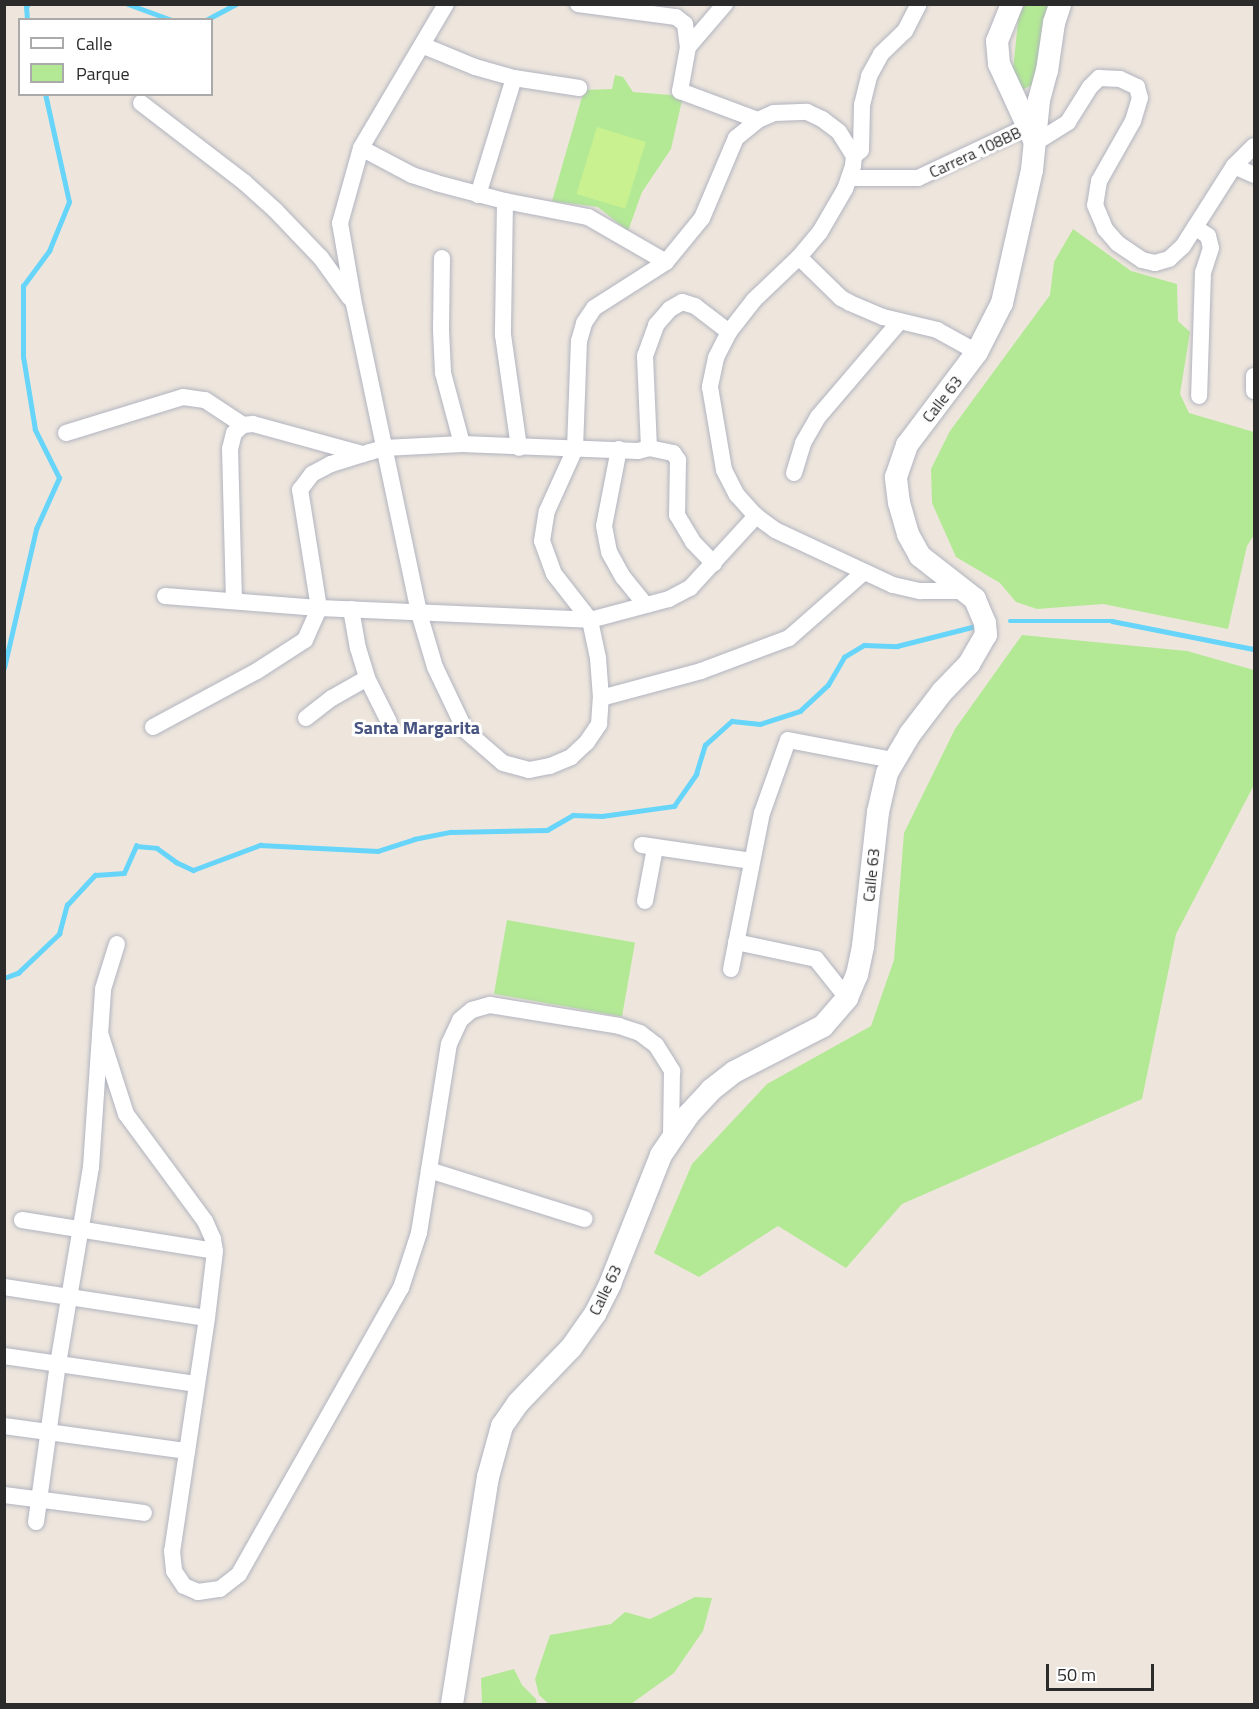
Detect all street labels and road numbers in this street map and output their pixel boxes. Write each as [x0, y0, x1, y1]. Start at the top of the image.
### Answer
street label: Carrera 108BB [926, 122, 1024, 182]
street label: Calle 63 [918, 372, 966, 426]
street label: Calle 63 [859, 847, 883, 903]
street label: Calle 63 [585, 1262, 625, 1318]

